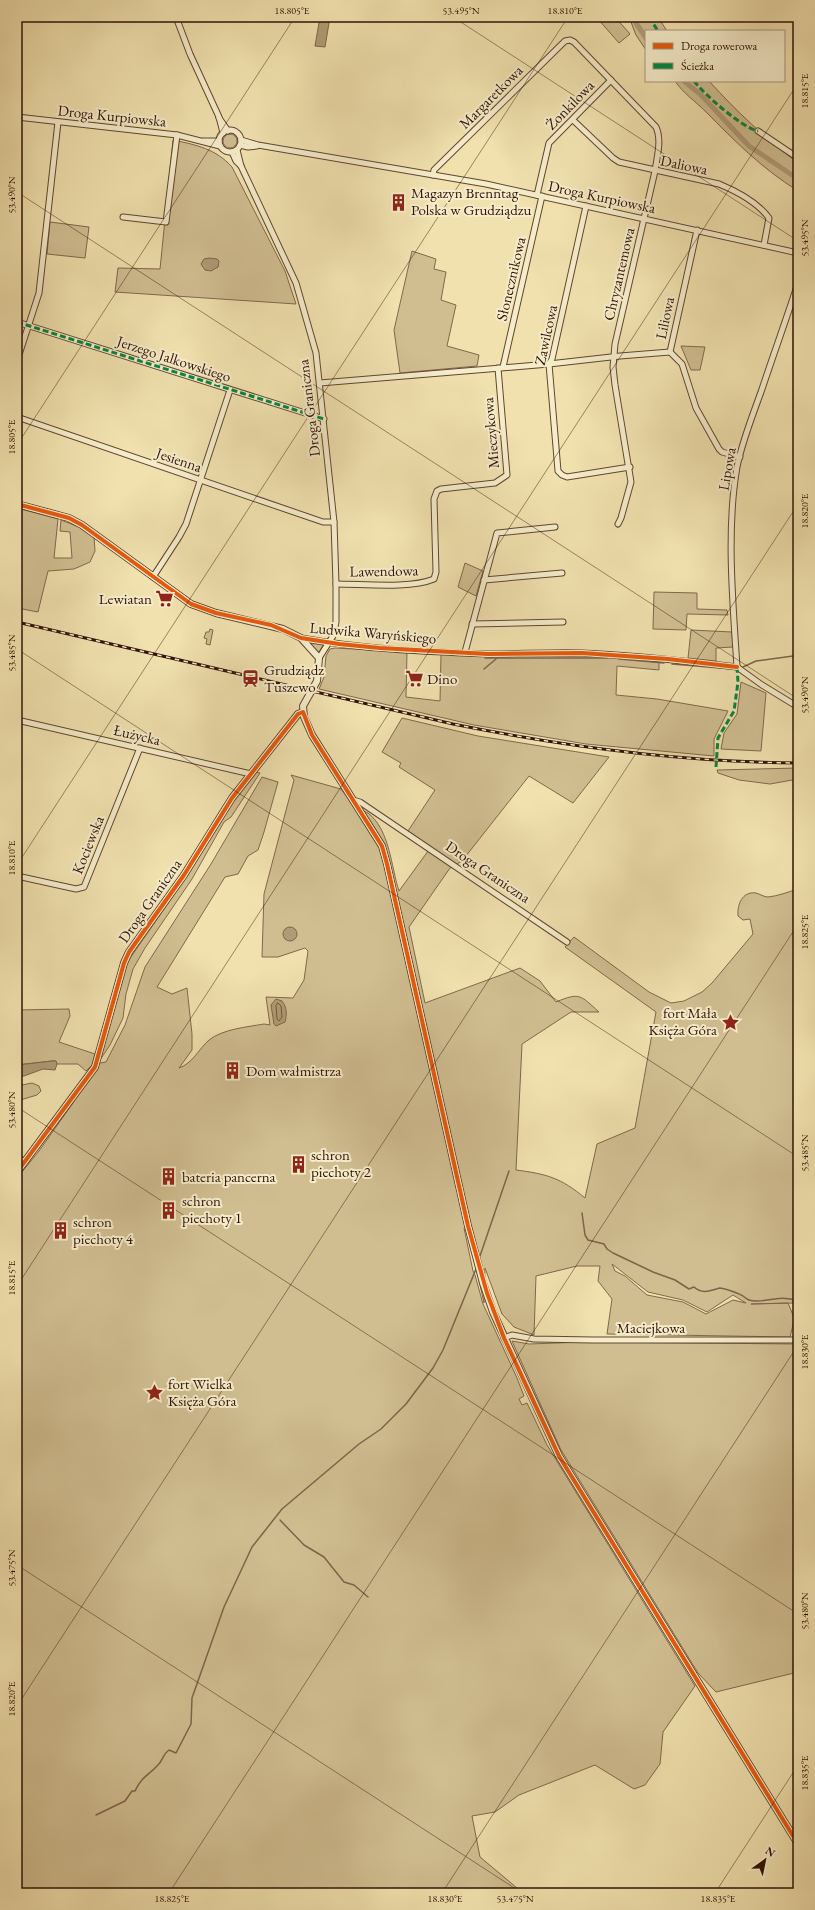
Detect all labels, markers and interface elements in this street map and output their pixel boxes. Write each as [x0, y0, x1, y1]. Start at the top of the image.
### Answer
text: 18.805°E [275, 4, 310, 17]
text: 53.495°N [442, 4, 480, 17]
text: 18.810°E [548, 4, 583, 17]
legend [645, 30, 785, 82]
text: Droga rowerowa [681, 38, 758, 54]
text: Ścieżka [681, 58, 714, 74]
street label: Margaretkowa [455, 61, 527, 133]
text: 18.815°E [798, 73, 811, 108]
street label: Żonkilowa [541, 76, 598, 134]
street label: Droga Kurpiowska [57, 100, 167, 131]
street label: Daliowa [659, 150, 709, 179]
text: 53.490°N [5, 176, 18, 214]
street label: Droga Kurpiowska [547, 176, 657, 217]
place label: Magazyn Brenntag Polska w Grudziądzu [411, 183, 531, 219]
building icon: Magazyn Brenntag Polska w Grudziądzu [388, 192, 408, 212]
text: 53.495°N [798, 219, 811, 257]
street label: Chryzantemowa [599, 225, 638, 322]
street label: Słonecznikowa [492, 235, 529, 323]
street label: Liliowa [651, 295, 678, 341]
street label: Zawilcowa [530, 303, 561, 367]
street label: Jerzego Jalkowskiego [113, 330, 234, 386]
street label: Droga Graniczna [293, 358, 324, 458]
street label: Mieczykowa [478, 397, 503, 469]
text: 18.805°E [5, 419, 18, 454]
street label: Jesienna [152, 442, 205, 476]
street label: Lipowa [713, 446, 740, 492]
text: 18.820°E [798, 493, 811, 528]
street label: Lawendowa [349, 560, 419, 581]
place label: Lewiatan [99, 589, 152, 608]
supermarket icon: Lewiatan [155, 589, 175, 609]
street label: Ludwika Waryńskiego [309, 617, 437, 648]
text: 53.485°N [5, 634, 18, 672]
place label: Grudziądz Tuszewo [264, 660, 324, 696]
station icon: Grudziądz Tuszewo [241, 669, 261, 689]
supermarket icon: Dino [404, 669, 424, 689]
place label: Dino [427, 669, 457, 688]
text: 53.490°N [798, 676, 811, 714]
street label: Łużycka [112, 720, 162, 749]
street label: Kociewska [67, 813, 108, 877]
street label: Droga Graniczna [442, 836, 534, 907]
text: 18.810°E [5, 840, 18, 875]
street label: Droga Graniczna [114, 855, 186, 946]
text: 18.825°E [798, 914, 811, 949]
place label: fort Mała Księża Góra [649, 1003, 717, 1039]
place icon: fort Mała Księża Góra [720, 1012, 740, 1032]
building icon: Dom wałmistrza [223, 1061, 243, 1081]
place label: Dom wałmistrza [246, 1061, 341, 1080]
text: 53.480°N [5, 1091, 18, 1129]
text: 53.485°N [798, 1134, 811, 1172]
place label: schron piechoty 2 [311, 1145, 372, 1181]
building icon: schron piechoty 2 [288, 1154, 308, 1174]
building icon: bateria pancerna [159, 1167, 179, 1187]
place label: bateria pancerna [182, 1167, 276, 1186]
place label: schron piechoty 1 [182, 1191, 242, 1227]
building icon: schron piechoty 1 [159, 1200, 179, 1220]
place label: schron piechoty 4 [73, 1212, 134, 1248]
building icon: schron piechoty 4 [50, 1221, 70, 1241]
text: 18.815°E [5, 1260, 18, 1295]
street label: Maciejkowa [617, 1318, 685, 1337]
text: 18.830°E [798, 1334, 811, 1369]
place label: fort Wielka Księża Góra [168, 1374, 236, 1410]
place icon: fort Wielka Księża Góra [145, 1383, 165, 1403]
text: 53.475°N [5, 1549, 18, 1587]
text: 53.480°N [798, 1592, 811, 1630]
text: 18.820°E [5, 1681, 18, 1716]
text: 18.835°E [798, 1755, 811, 1790]
north arrow [745, 1840, 785, 1880]
text: N [763, 1843, 778, 1860]
text: 18.825°E [155, 1892, 190, 1905]
text: 18.830°E [428, 1892, 463, 1905]
text: 53.475°N [496, 1892, 534, 1905]
text: 18.835°E [701, 1892, 736, 1905]

